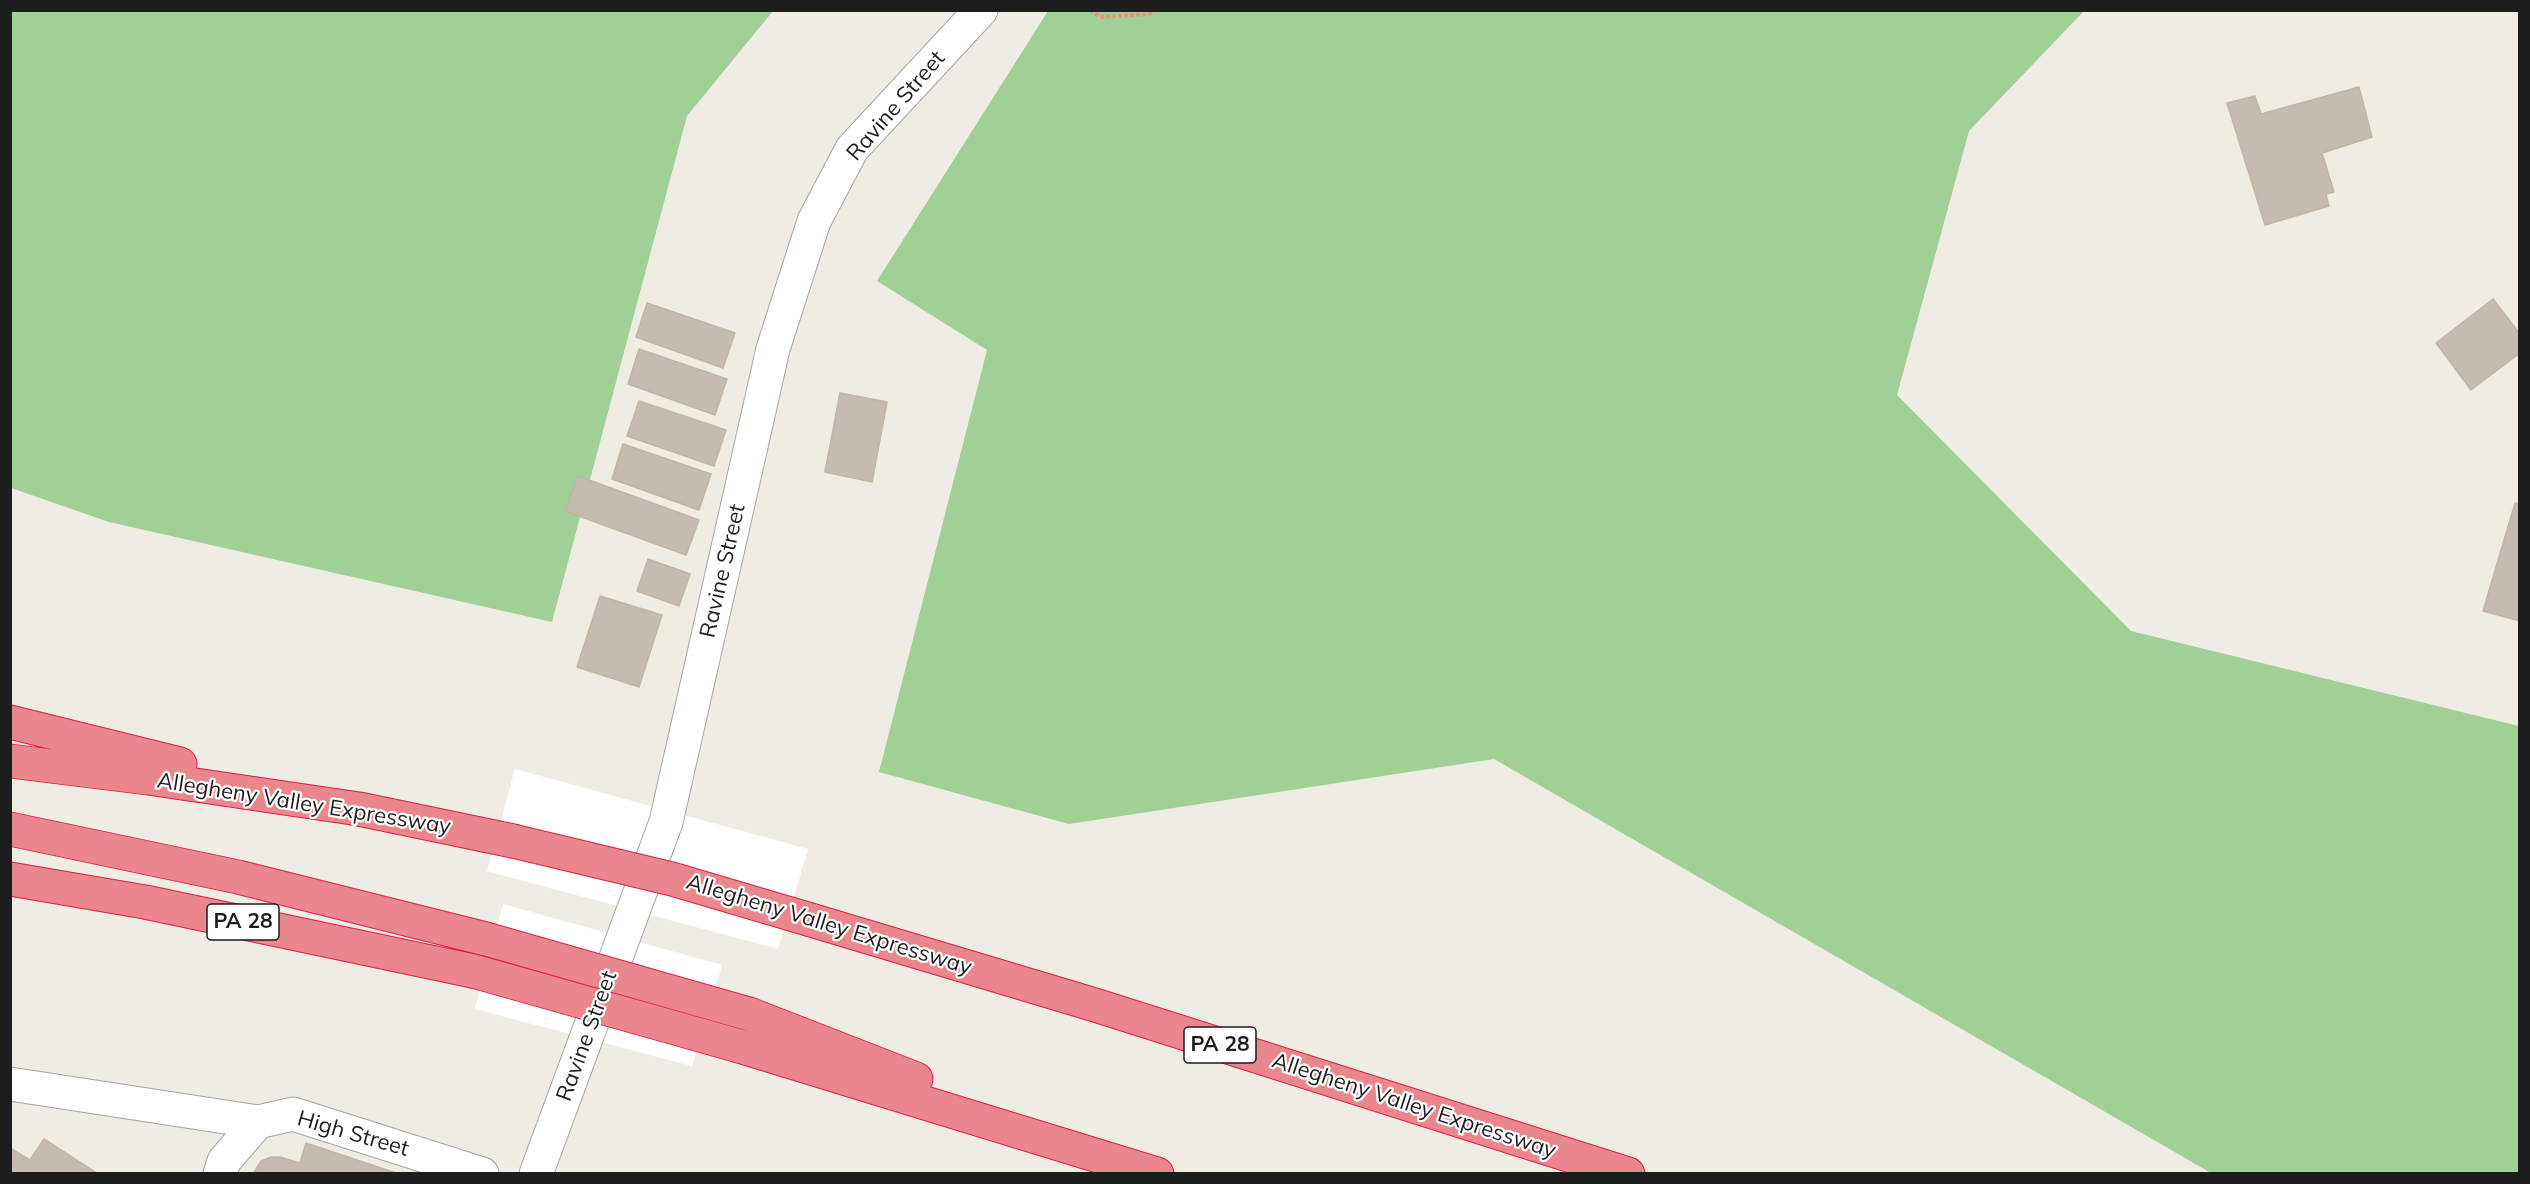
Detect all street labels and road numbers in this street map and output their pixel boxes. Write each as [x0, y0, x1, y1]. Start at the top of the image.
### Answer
street label: Ravine Street [841, 46, 951, 166]
street label: Ravine Street [695, 501, 751, 641]
street label: Allegheny Valley Expressway [155, 768, 453, 840]
street label: Allegheny Valley Expressway [683, 869, 975, 981]
road number: PA 28 [207, 904, 279, 940]
street label: Ravine Street [551, 967, 623, 1105]
road number: PA 28 [1184, 1027, 1256, 1063]
street label: Allegheny Valley Expressway [1269, 1048, 1559, 1164]
street label: High Street [294, 1105, 412, 1163]

